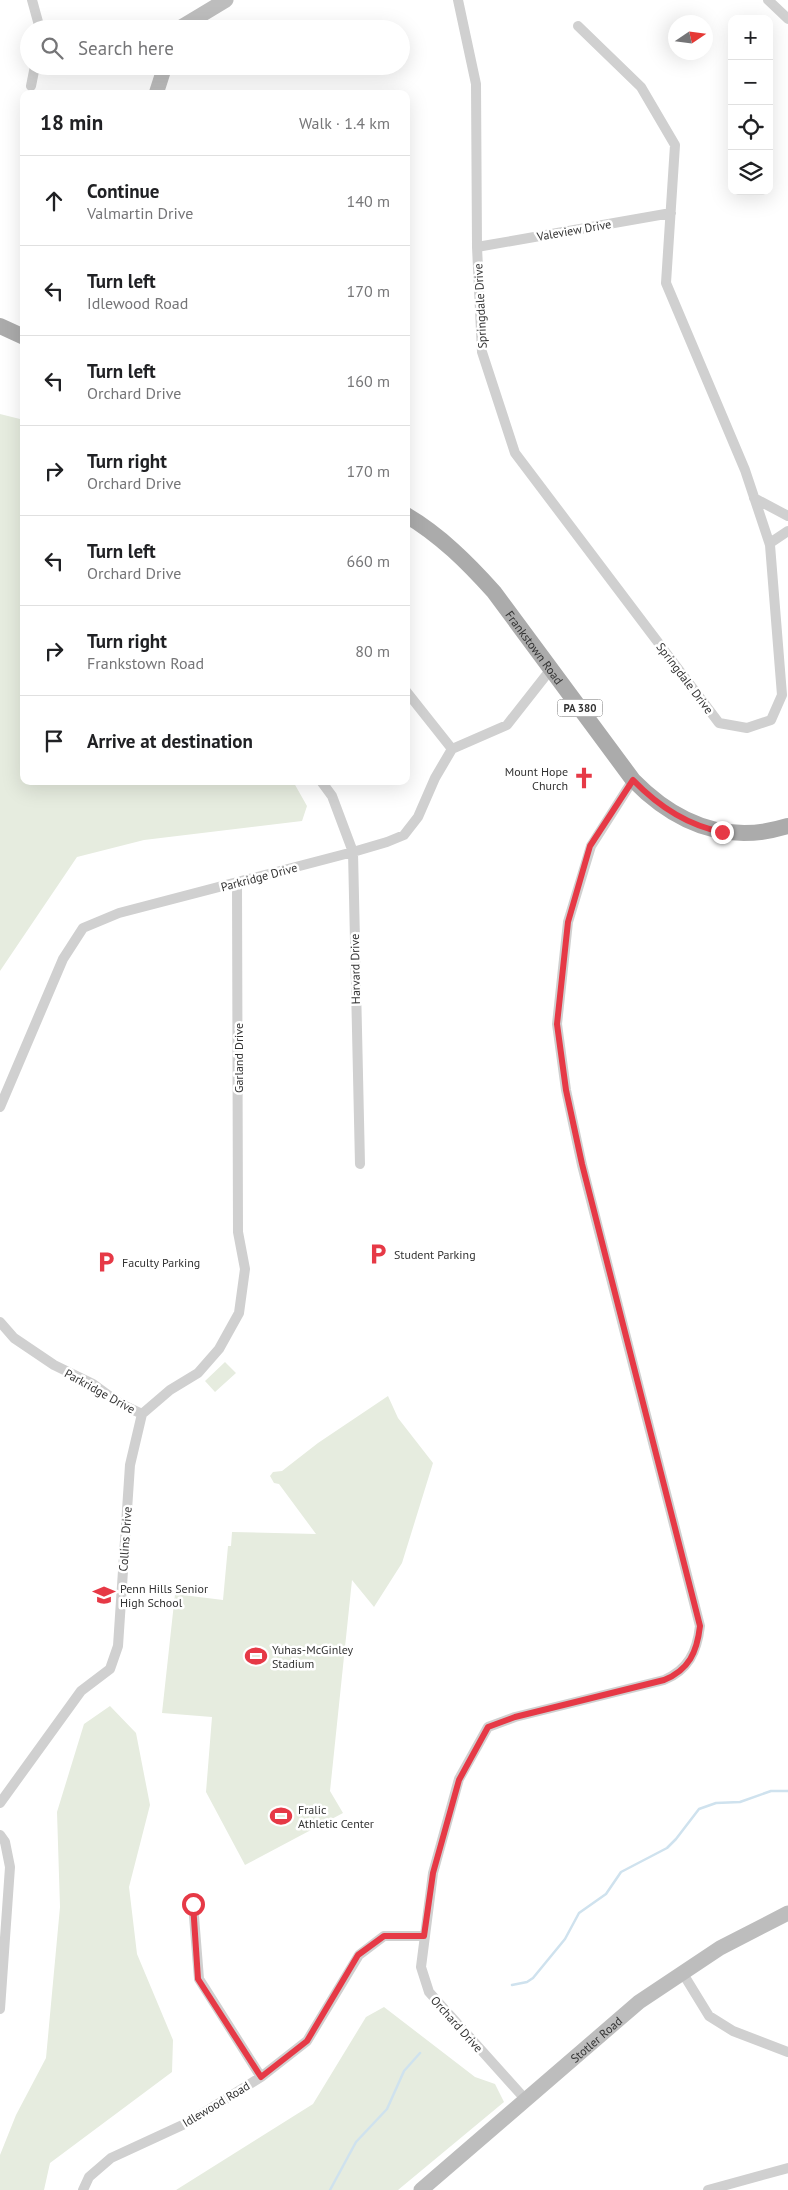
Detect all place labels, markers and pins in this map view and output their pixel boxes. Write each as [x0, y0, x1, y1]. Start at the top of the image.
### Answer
place label: Mount Hope Church [505, 764, 568, 793]
church icon: Mount Hope Church [571, 765, 597, 791]
parking icon: Student Parking [365, 1241, 391, 1267]
place label: Student Parking [394, 1247, 476, 1262]
parking icon: Faculty Parking [93, 1249, 119, 1275]
place label: Faculty Parking [122, 1255, 200, 1270]
place label: Penn Hills Senior High School [120, 1581, 208, 1610]
school or university icon: Penn Hills Senior High School [91, 1582, 117, 1608]
place label: Yuhas-McGinley Stadium [272, 1642, 354, 1671]
sports icon: Yuhas-McGinley Stadium [243, 1643, 269, 1669]
place label: Fralic Athletic Center [298, 1802, 374, 1831]
sports icon: Fralic Athletic Center [268, 1803, 294, 1829]

